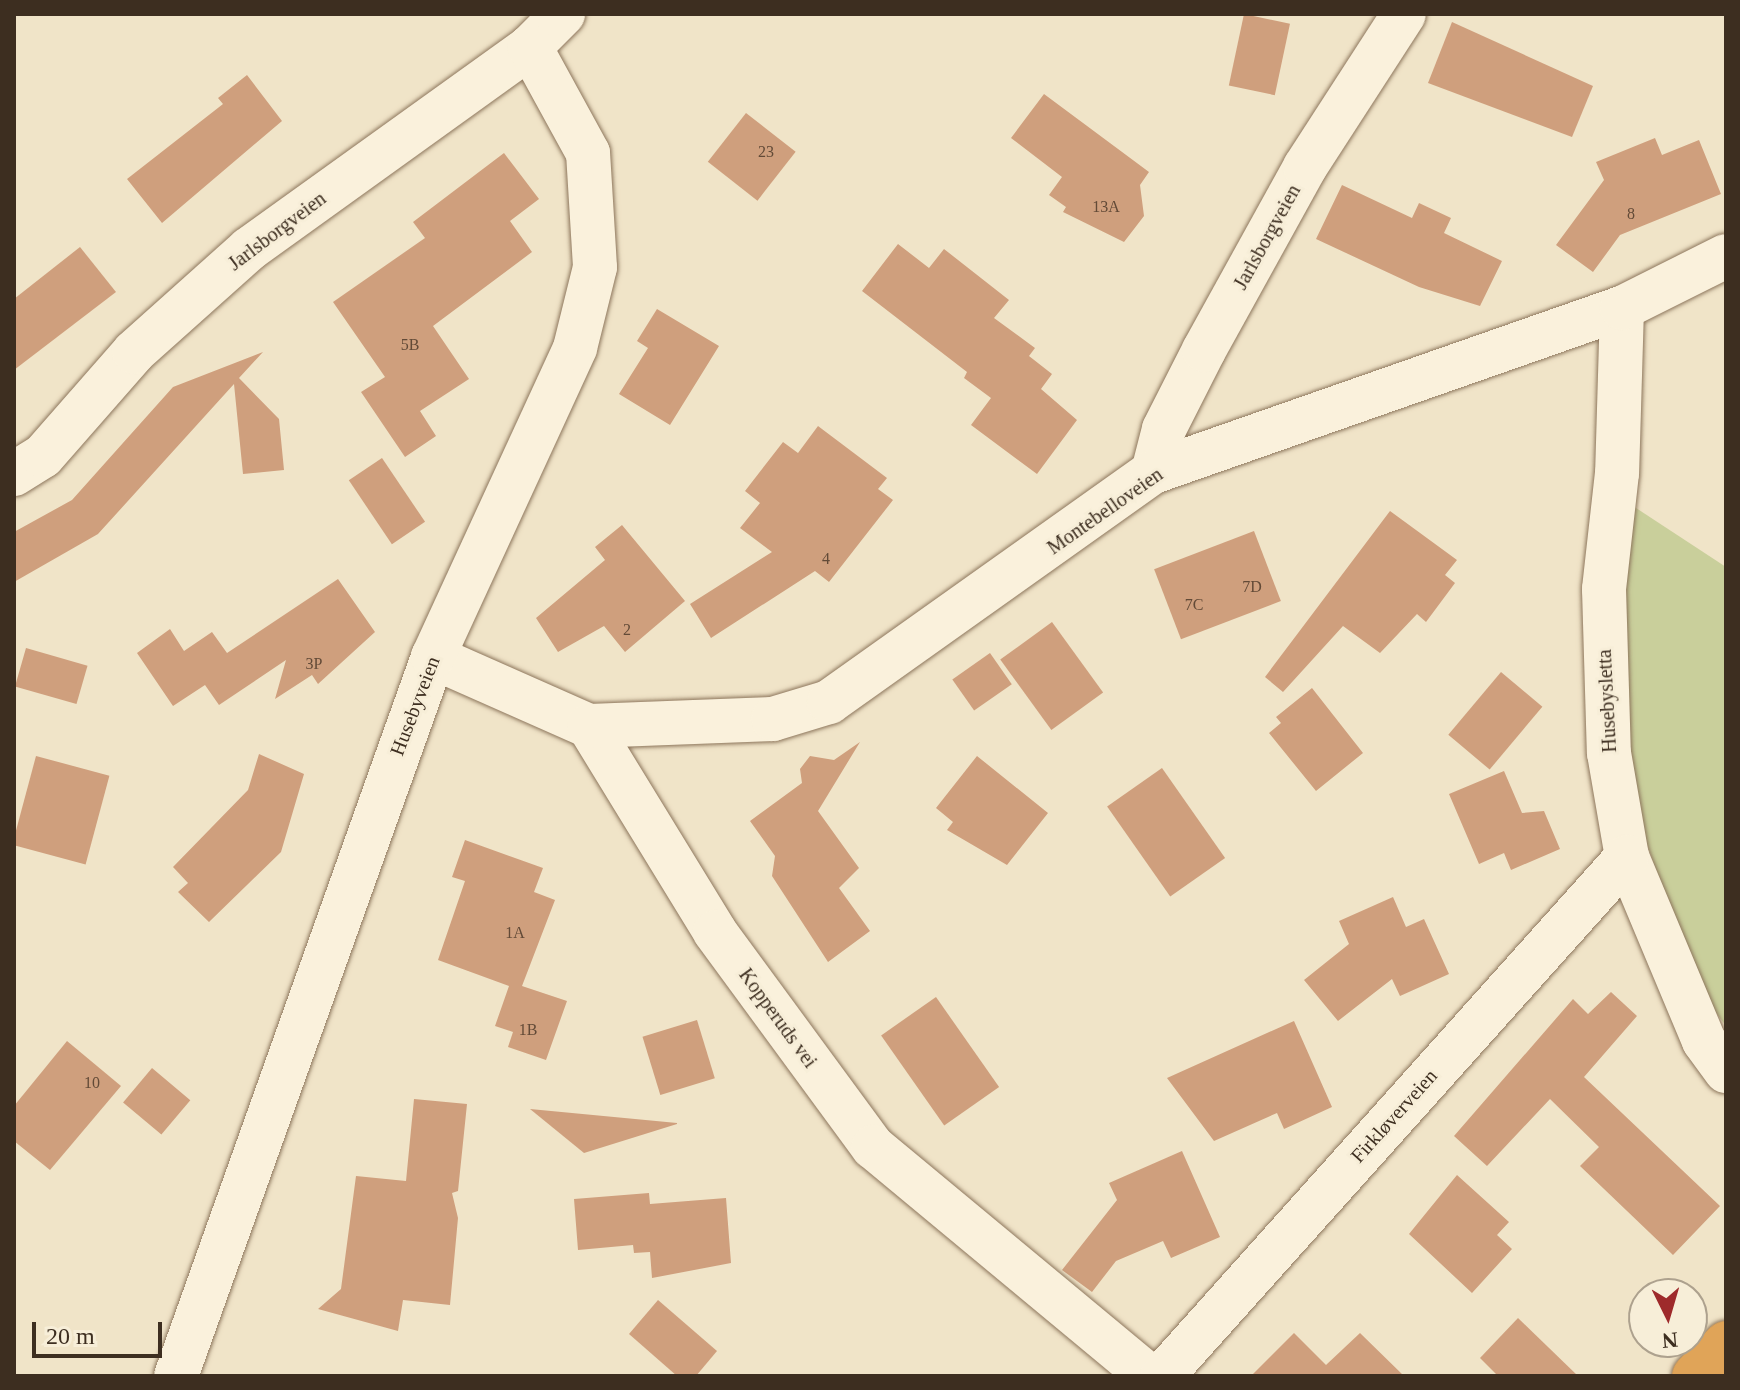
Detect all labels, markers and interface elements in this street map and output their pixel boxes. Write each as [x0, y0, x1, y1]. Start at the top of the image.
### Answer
house number: 23 [758, 142, 774, 162]
street label: Jarlsborgveien [1228, 180, 1306, 294]
street label: Jarlsborgveien [223, 186, 331, 276]
house number: 13A [1092, 197, 1120, 217]
house number: 8 [1627, 204, 1635, 224]
house number: 5B [401, 335, 419, 355]
street label: Montebelloveien [1043, 462, 1167, 560]
house number: 4 [822, 549, 830, 569]
house number: 7D [1242, 577, 1262, 597]
house number: 7C [1185, 595, 1203, 615]
house number: 2 [623, 620, 631, 640]
street label: Husebysletta [1592, 649, 1622, 753]
street label: Husebyveien [385, 653, 445, 759]
house number: 3P [306, 654, 322, 674]
house number: 1A [505, 923, 525, 943]
street label: Kopperuds vei [734, 964, 822, 1072]
house number: 1B [519, 1020, 537, 1040]
street label: Firkløverveien [1346, 1064, 1442, 1168]
house number: 10 [84, 1073, 100, 1093]
north arrow [1628, 1278, 1708, 1358]
scale bar [36, 1306, 166, 1356]
text: 20 m [46, 1323, 95, 1349]
text: N [1661, 1327, 1679, 1354]

